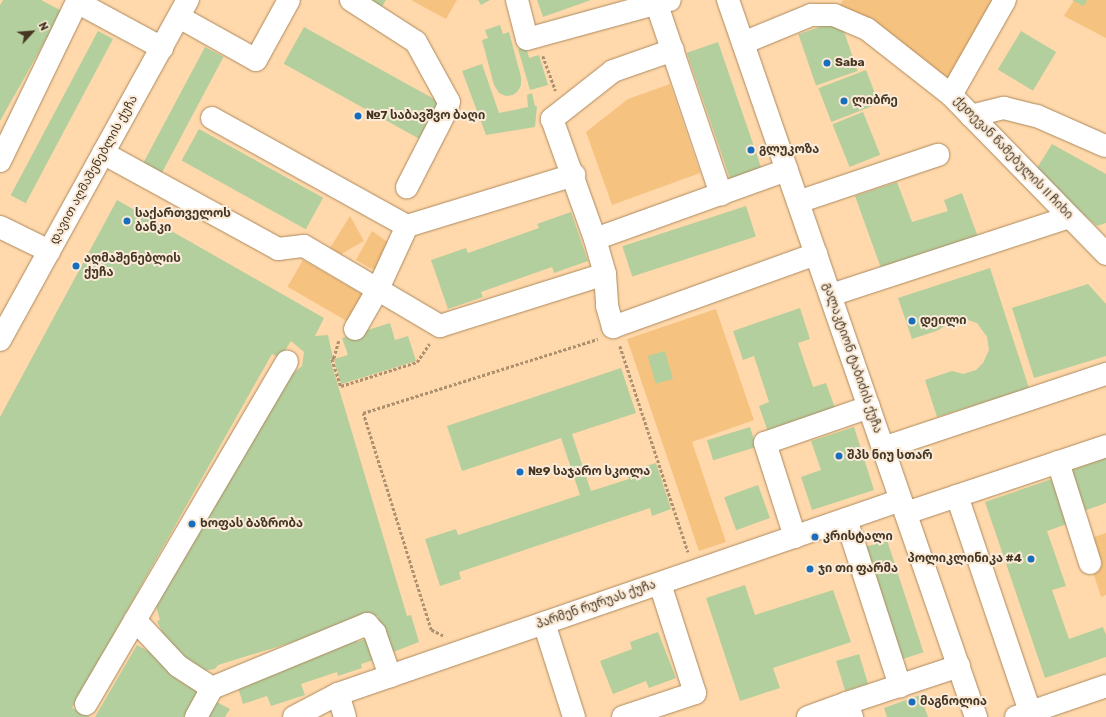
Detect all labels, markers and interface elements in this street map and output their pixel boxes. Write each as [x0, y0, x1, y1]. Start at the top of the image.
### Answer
north arrow [12, 12, 52, 52]
text: N [36, 20, 51, 33]
place label: Saba [835, 56, 865, 70]
marker: Saba [822, 58, 832, 68]
street label: დავით აღმაშენებლის ქუჩა [47, 93, 141, 247]
place label: ლიბრე [852, 94, 898, 108]
street label: ქეთევან წამებულის II ჩიხი [950, 94, 1076, 222]
marker: ლიბრე [839, 96, 849, 106]
place label: №7 საბავშვო ბაღი [366, 109, 485, 123]
marker: №7 საბავშვო ბაღი [353, 111, 363, 121]
place label: გლუკოზა [759, 143, 819, 157]
marker: გლუკოზა [746, 145, 756, 155]
place label: საქართველოს ბანკი [135, 207, 231, 235]
marker: საქართველოს ბანკი [122, 216, 132, 226]
place label: აღმაშენებლის ქუჩა [84, 252, 181, 280]
marker: აღმაშენებლის ქუჩა [71, 261, 81, 271]
street label: გალაკტიონ ტაბიძის ქუჩა [819, 281, 885, 435]
place label: დეილი [920, 314, 966, 328]
marker: დეილი [907, 316, 917, 326]
place label: შპს ნიუ სთარ [847, 449, 932, 463]
marker: შპს ნიუ სთარ [834, 451, 844, 461]
place label: №9 საჯარო სკოლა [528, 465, 650, 479]
marker: №9 საჯარო სკოლა [515, 467, 525, 477]
place label: Ხოფას Ბაზრობა [200, 517, 303, 531]
marker: Ხოფას Ბაზრობა [187, 519, 197, 529]
place label: კრისტალი [823, 530, 893, 544]
marker: კრისტალი [810, 532, 820, 542]
place label: პოლიკლინიკა #4 [908, 552, 1022, 566]
marker: პოლიკლინიკა #4 [1025, 553, 1037, 565]
place label: ჯი თი ფარმა [818, 562, 898, 576]
marker: ჯი თი ფარმა [805, 564, 815, 574]
street label: პარმენ რურუას ქუჩა [534, 578, 658, 632]
place label: მაგნოლია [920, 695, 987, 709]
marker: მაგნოლია [907, 697, 917, 707]

